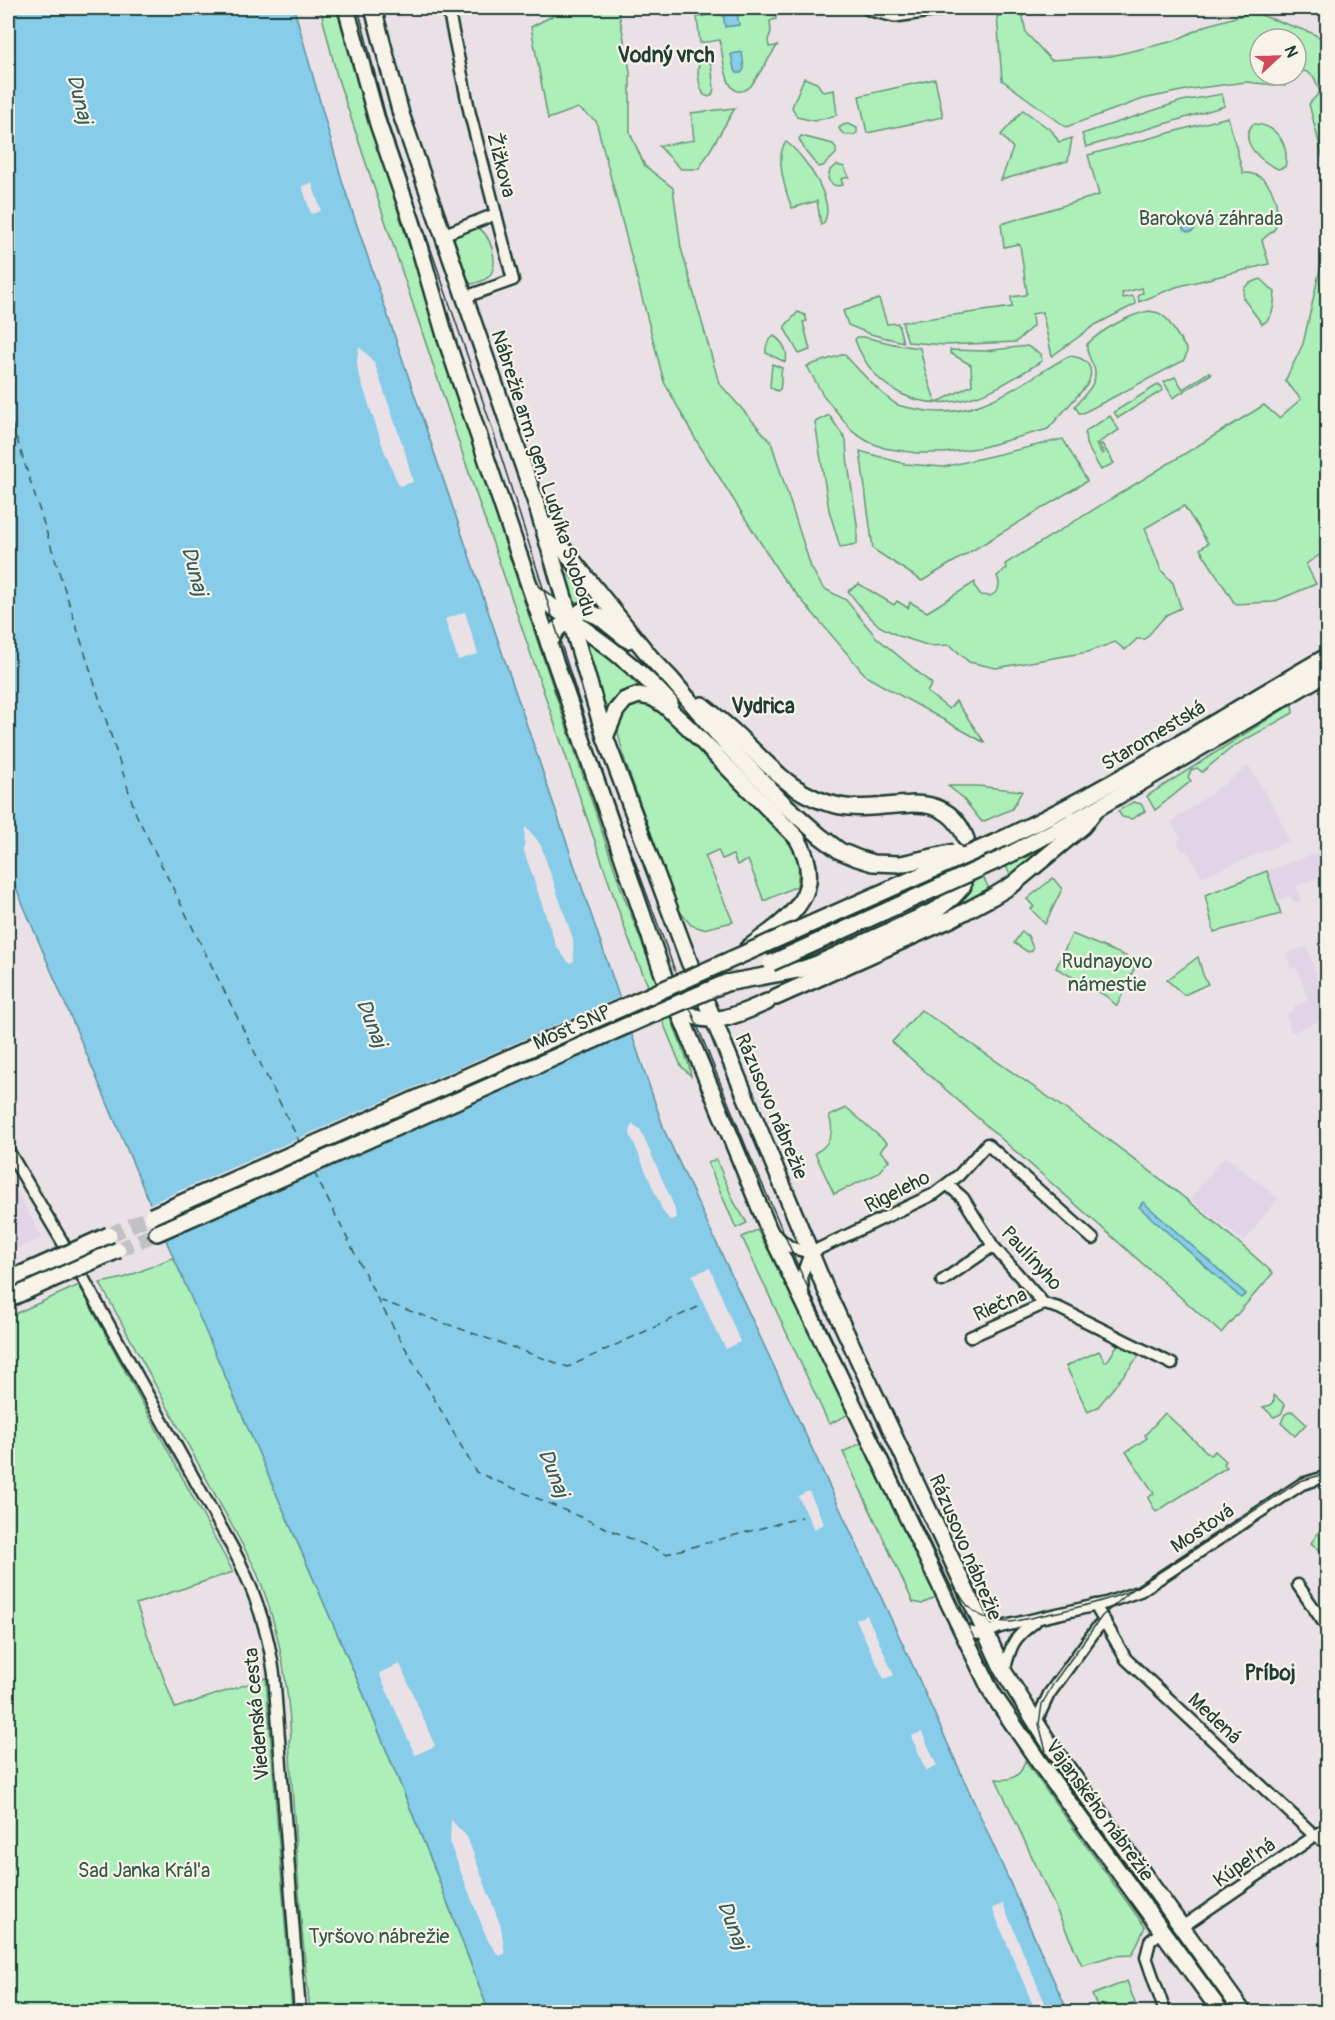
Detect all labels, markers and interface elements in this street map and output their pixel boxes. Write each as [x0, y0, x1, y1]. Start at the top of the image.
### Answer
north arrow [1248, 27, 1308, 87]
district label: Vodný vrch [617, 42, 715, 69]
text: N [1280, 43, 1302, 61]
water label: Dunaj [60, 72, 99, 129]
street label: Žižkova [481, 130, 522, 200]
park label: Baroková záhrada [1139, 206, 1283, 231]
street label: Nábrežie arm. gen. Ludvíka Svobodu [485, 327, 602, 619]
water label: Dunaj [175, 544, 215, 601]
district label: Vydrica [731, 693, 795, 720]
street label: Staromestská [1097, 695, 1210, 776]
park label: Rudnayovo námestie [1061, 949, 1153, 997]
water label: Dunaj [350, 995, 394, 1053]
street label: Most SNP [529, 999, 615, 1056]
street label: Rázusovo nábrežie [730, 1029, 814, 1183]
street label: Rigeleho [860, 1164, 934, 1218]
street label: Paulínyho [996, 1221, 1068, 1296]
street label: Riečna [970, 1282, 1031, 1327]
water label: Dunaj [532, 1445, 576, 1503]
street label: Rázusovo nábrežie [924, 1470, 1008, 1624]
street label: Mostová [1166, 1498, 1239, 1559]
street label: Viedenská cesta [238, 1647, 275, 1781]
district label: Príboj [1245, 1660, 1296, 1687]
street label: Medená [1183, 1687, 1247, 1749]
street label: Vajanského nábrežie [1040, 1735, 1159, 1886]
street label: Kúpeľná [1208, 1832, 1280, 1893]
park label: Sad Janka Kráľa [78, 1858, 210, 1883]
water label: Dunaj [711, 1897, 755, 1955]
park label: Tyršovo nábrežie [309, 1924, 450, 1949]

